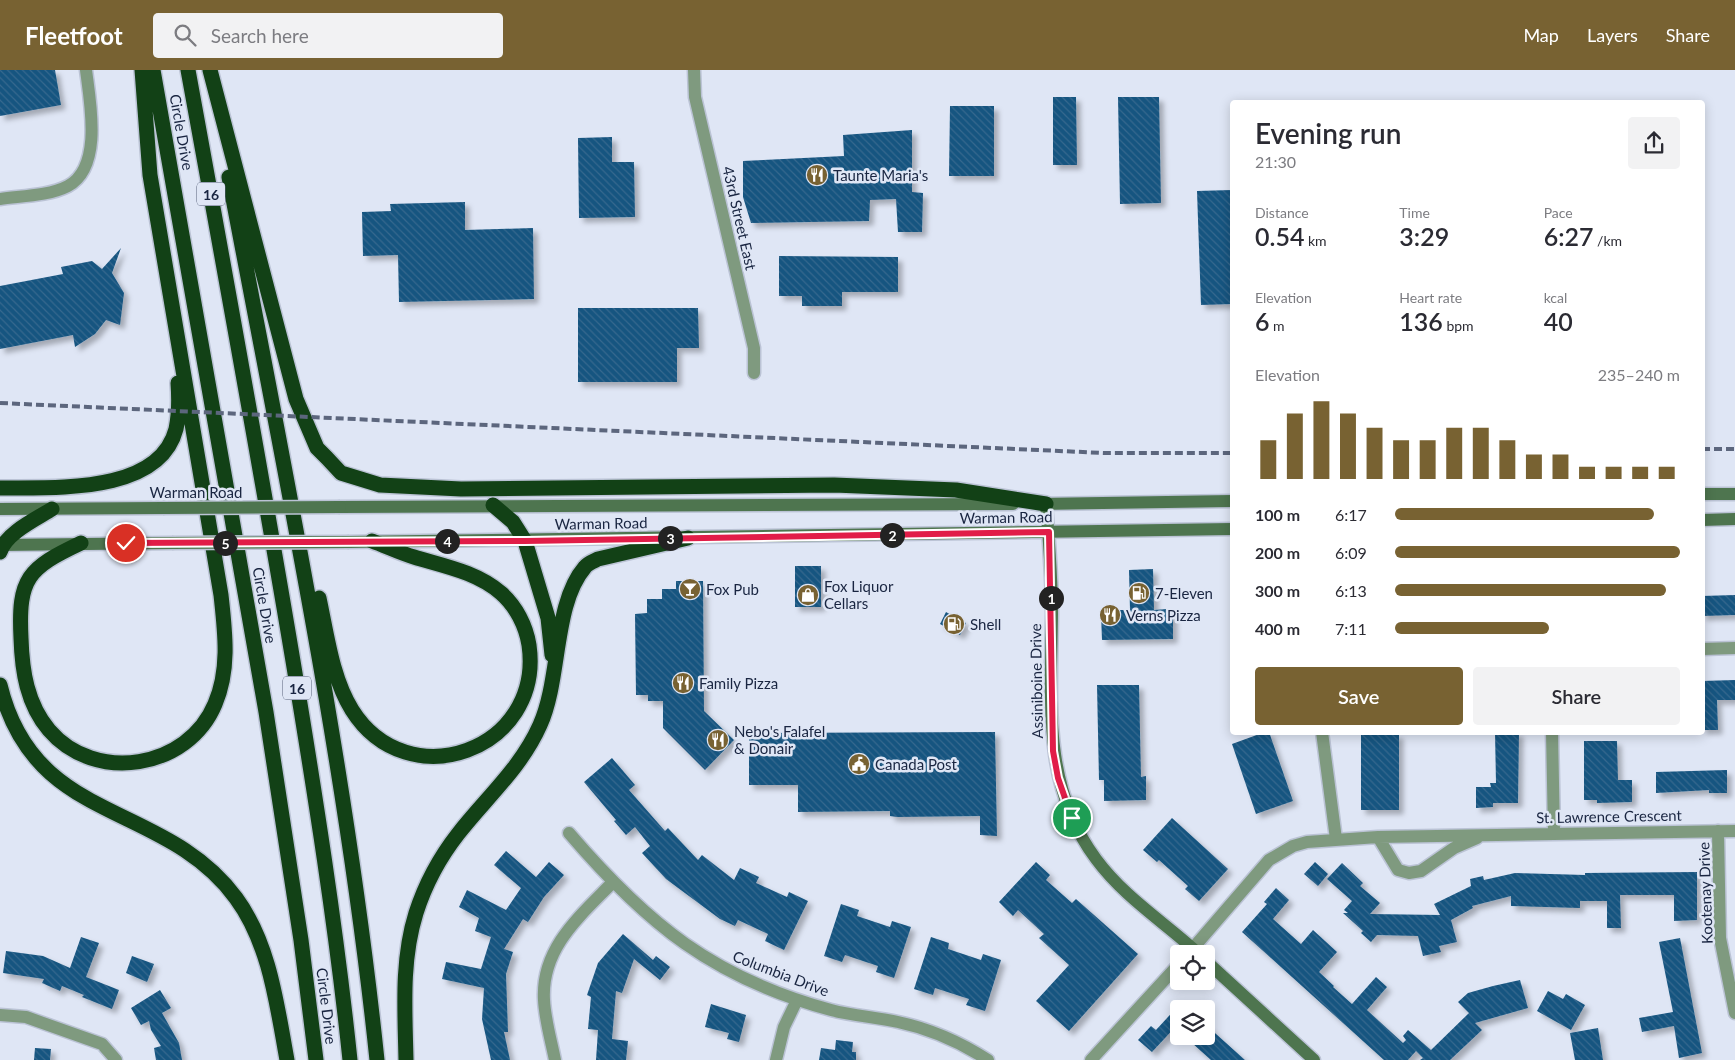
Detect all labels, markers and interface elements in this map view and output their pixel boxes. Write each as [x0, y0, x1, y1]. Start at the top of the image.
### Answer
search box [153, 13, 503, 58]
text: Fleetfoot [25, 21, 123, 50]
icon: search [171, 21, 199, 49]
text: Search here [211, 24, 309, 47]
text: Map [1523, 24, 1559, 46]
text: Layers [1587, 24, 1638, 46]
text: Share [1666, 24, 1710, 46]
street label: Circle Drive [166, 93, 198, 172]
text: Evening run [1255, 116, 1401, 150]
button: share [1628, 117, 1680, 169]
text: 21:30 [1255, 152, 1296, 171]
restaurant icon: Taunte Maria's [805, 163, 829, 187]
street label: 43rd Street East [719, 164, 761, 272]
place label: Taunte Maria's [833, 166, 928, 184]
road number: 16 [197, 182, 225, 206]
text: Distance [1255, 204, 1309, 221]
text: Time [1399, 204, 1430, 221]
text: Pace [1544, 204, 1573, 221]
text: 0.54 [1255, 221, 1304, 251]
text: 3:29 [1399, 221, 1449, 251]
text: 6:27 [1544, 221, 1594, 251]
text: km [1304, 232, 1327, 249]
text: /km [1594, 232, 1622, 249]
text: Elevation [1255, 289, 1312, 306]
text: Heart rate [1399, 289, 1462, 306]
text: kcal [1544, 289, 1567, 306]
text: 6 [1255, 306, 1270, 336]
text: 136 [1399, 306, 1443, 336]
text: 40 [1544, 306, 1573, 336]
text: m [1270, 317, 1285, 334]
text: bpm [1443, 317, 1474, 334]
text: Elevation [1255, 365, 1320, 384]
text: 235–240 m [1598, 365, 1680, 384]
street label: Warman Road [150, 483, 242, 501]
text: 100 m [1255, 505, 1300, 524]
text: 6:17 [1335, 505, 1367, 524]
street label: Warman Road [959, 507, 1053, 527]
street label: Warman Road [554, 513, 648, 533]
pin [105, 522, 147, 564]
pin: 2 [880, 522, 904, 548]
pin: 3 [658, 526, 682, 550]
text: 2 [888, 527, 897, 544]
pin: 4 [434, 528, 460, 554]
icon: check [112, 529, 140, 557]
pin: 5 [212, 530, 238, 556]
text: 3 [666, 530, 675, 547]
text: 4 [443, 533, 452, 550]
text: 5 [221, 535, 230, 552]
text: 200 m [1255, 543, 1300, 562]
text: 6:09 [1335, 543, 1367, 562]
street label: Circle Drive [249, 566, 281, 645]
bar icon: Fox Pub [678, 577, 702, 601]
place label: Fox Liquor Cellars [824, 577, 894, 612]
place label: Fox Pub [706, 580, 759, 598]
fuel station icon: 7-Eleven [1127, 581, 1151, 605]
text: 300 m [1255, 581, 1300, 600]
text: 6:13 [1335, 581, 1367, 600]
shop icon: Fox Liquor Cellars [796, 583, 820, 607]
place label: 7-Eleven [1155, 584, 1213, 602]
pin: 1 [1038, 586, 1064, 610]
text: 1 [1047, 590, 1056, 607]
restaurant icon: Verns Pizza [1098, 603, 1122, 627]
place label: Verns Pizza [1126, 606, 1201, 624]
fuel station icon: Shell [942, 612, 966, 636]
place label: Shell [970, 615, 1001, 633]
text: 400 m [1255, 619, 1300, 638]
text: 7:11 [1335, 619, 1367, 638]
street label: Assiniboine Drive [1026, 623, 1046, 739]
button: Save [1255, 667, 1463, 725]
button: Share [1473, 667, 1680, 725]
restaurant icon: Family Pizza [671, 671, 695, 695]
place label: Family Pizza [699, 674, 778, 692]
road number: 16 [283, 676, 311, 700]
place label: Nebo's Falafel & Donair [734, 722, 825, 757]
restaurant icon: Nebo's Falafel & Donair [706, 728, 730, 752]
public building icon: Canada Post [847, 752, 871, 776]
place label: Canada Post [875, 755, 958, 773]
pin [1051, 797, 1093, 839]
icon: arrive [1058, 804, 1086, 832]
street label: St. Lawrence Crescent [1536, 806, 1683, 826]
street label: Kootenay Drive [1694, 842, 1716, 944]
map controls [1170, 945, 1215, 1045]
button: locate [1170, 945, 1215, 990]
street label: Columbia Drive [730, 946, 832, 1000]
street label: Circle Drive [313, 967, 341, 1045]
button: layers [1170, 1000, 1215, 1045]

